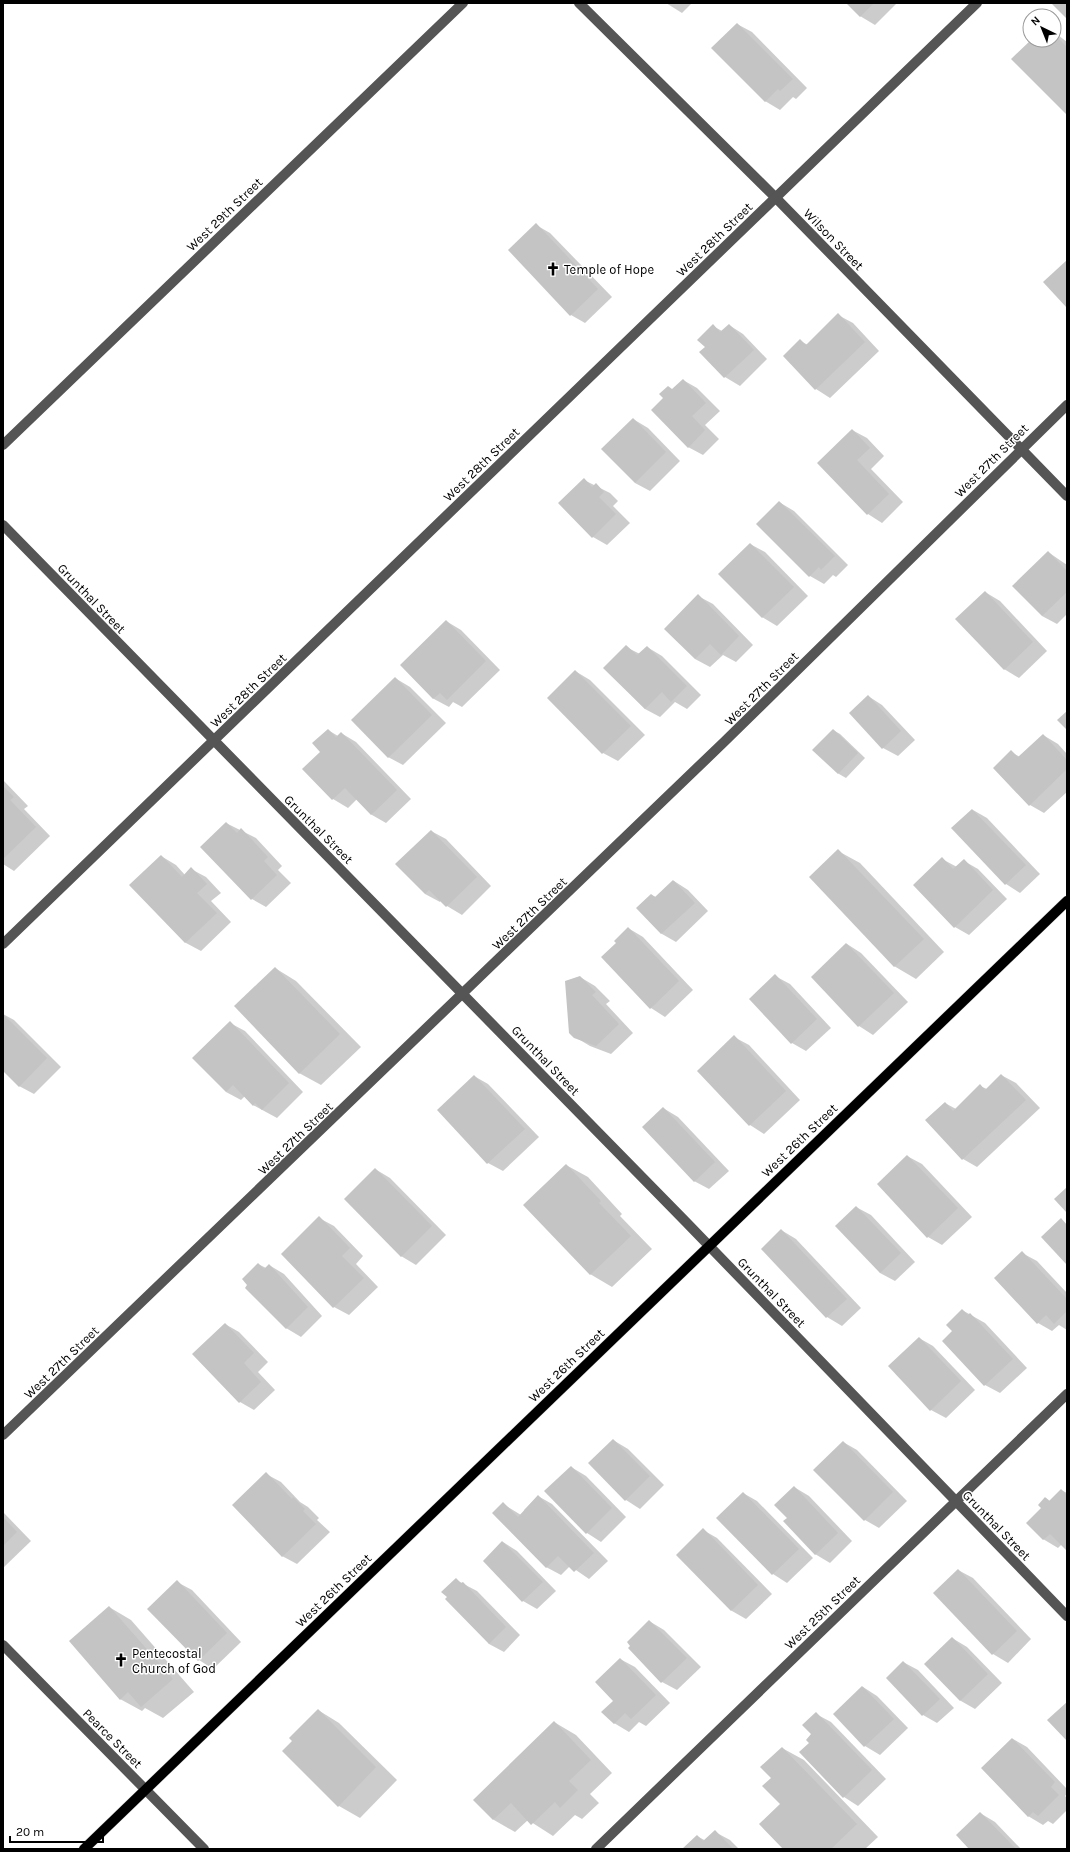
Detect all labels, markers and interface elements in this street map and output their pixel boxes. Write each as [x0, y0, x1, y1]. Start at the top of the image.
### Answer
north arrow [1022, 8, 1062, 48]
text: N [1028, 14, 1043, 28]
street label: West 29th Street [183, 174, 265, 254]
street label: West 28th Street [673, 199, 756, 279]
street label: Wilson Street [801, 205, 867, 273]
church icon: Temple of Hope [545, 261, 561, 277]
place label: Temple of Hope [564, 262, 654, 277]
street label: West 27th Street [951, 420, 1031, 500]
street label: West 28th Street [440, 424, 523, 504]
street label: Grunthal Street [55, 560, 129, 636]
street label: West 27th Street [721, 648, 801, 728]
street label: West 28th Street [207, 650, 290, 730]
street label: Grunthal Street [281, 792, 356, 867]
street label: West 27th Street [489, 874, 570, 953]
street label: Grunthal Street [509, 1022, 583, 1098]
street label: West 27th Street [255, 1099, 336, 1178]
street label: West 26th Street [758, 1100, 840, 1180]
street label: Grunthal Street [735, 1254, 809, 1330]
street label: West 27th Street [21, 1323, 102, 1402]
street label: West 26th Street [525, 1325, 607, 1405]
street label: Grunthal Street [960, 1487, 1034, 1563]
street label: West 26th Street [292, 1550, 374, 1630]
street label: West 25th Street [782, 1572, 863, 1652]
place label: Pentecostal Church of God [132, 1646, 216, 1676]
church icon: Pentecostal Church of God [113, 1652, 129, 1668]
street label: Pearce Street [80, 1706, 146, 1771]
scale bar [10, 1818, 103, 1844]
text: 20 m [16, 1825, 44, 1839]

